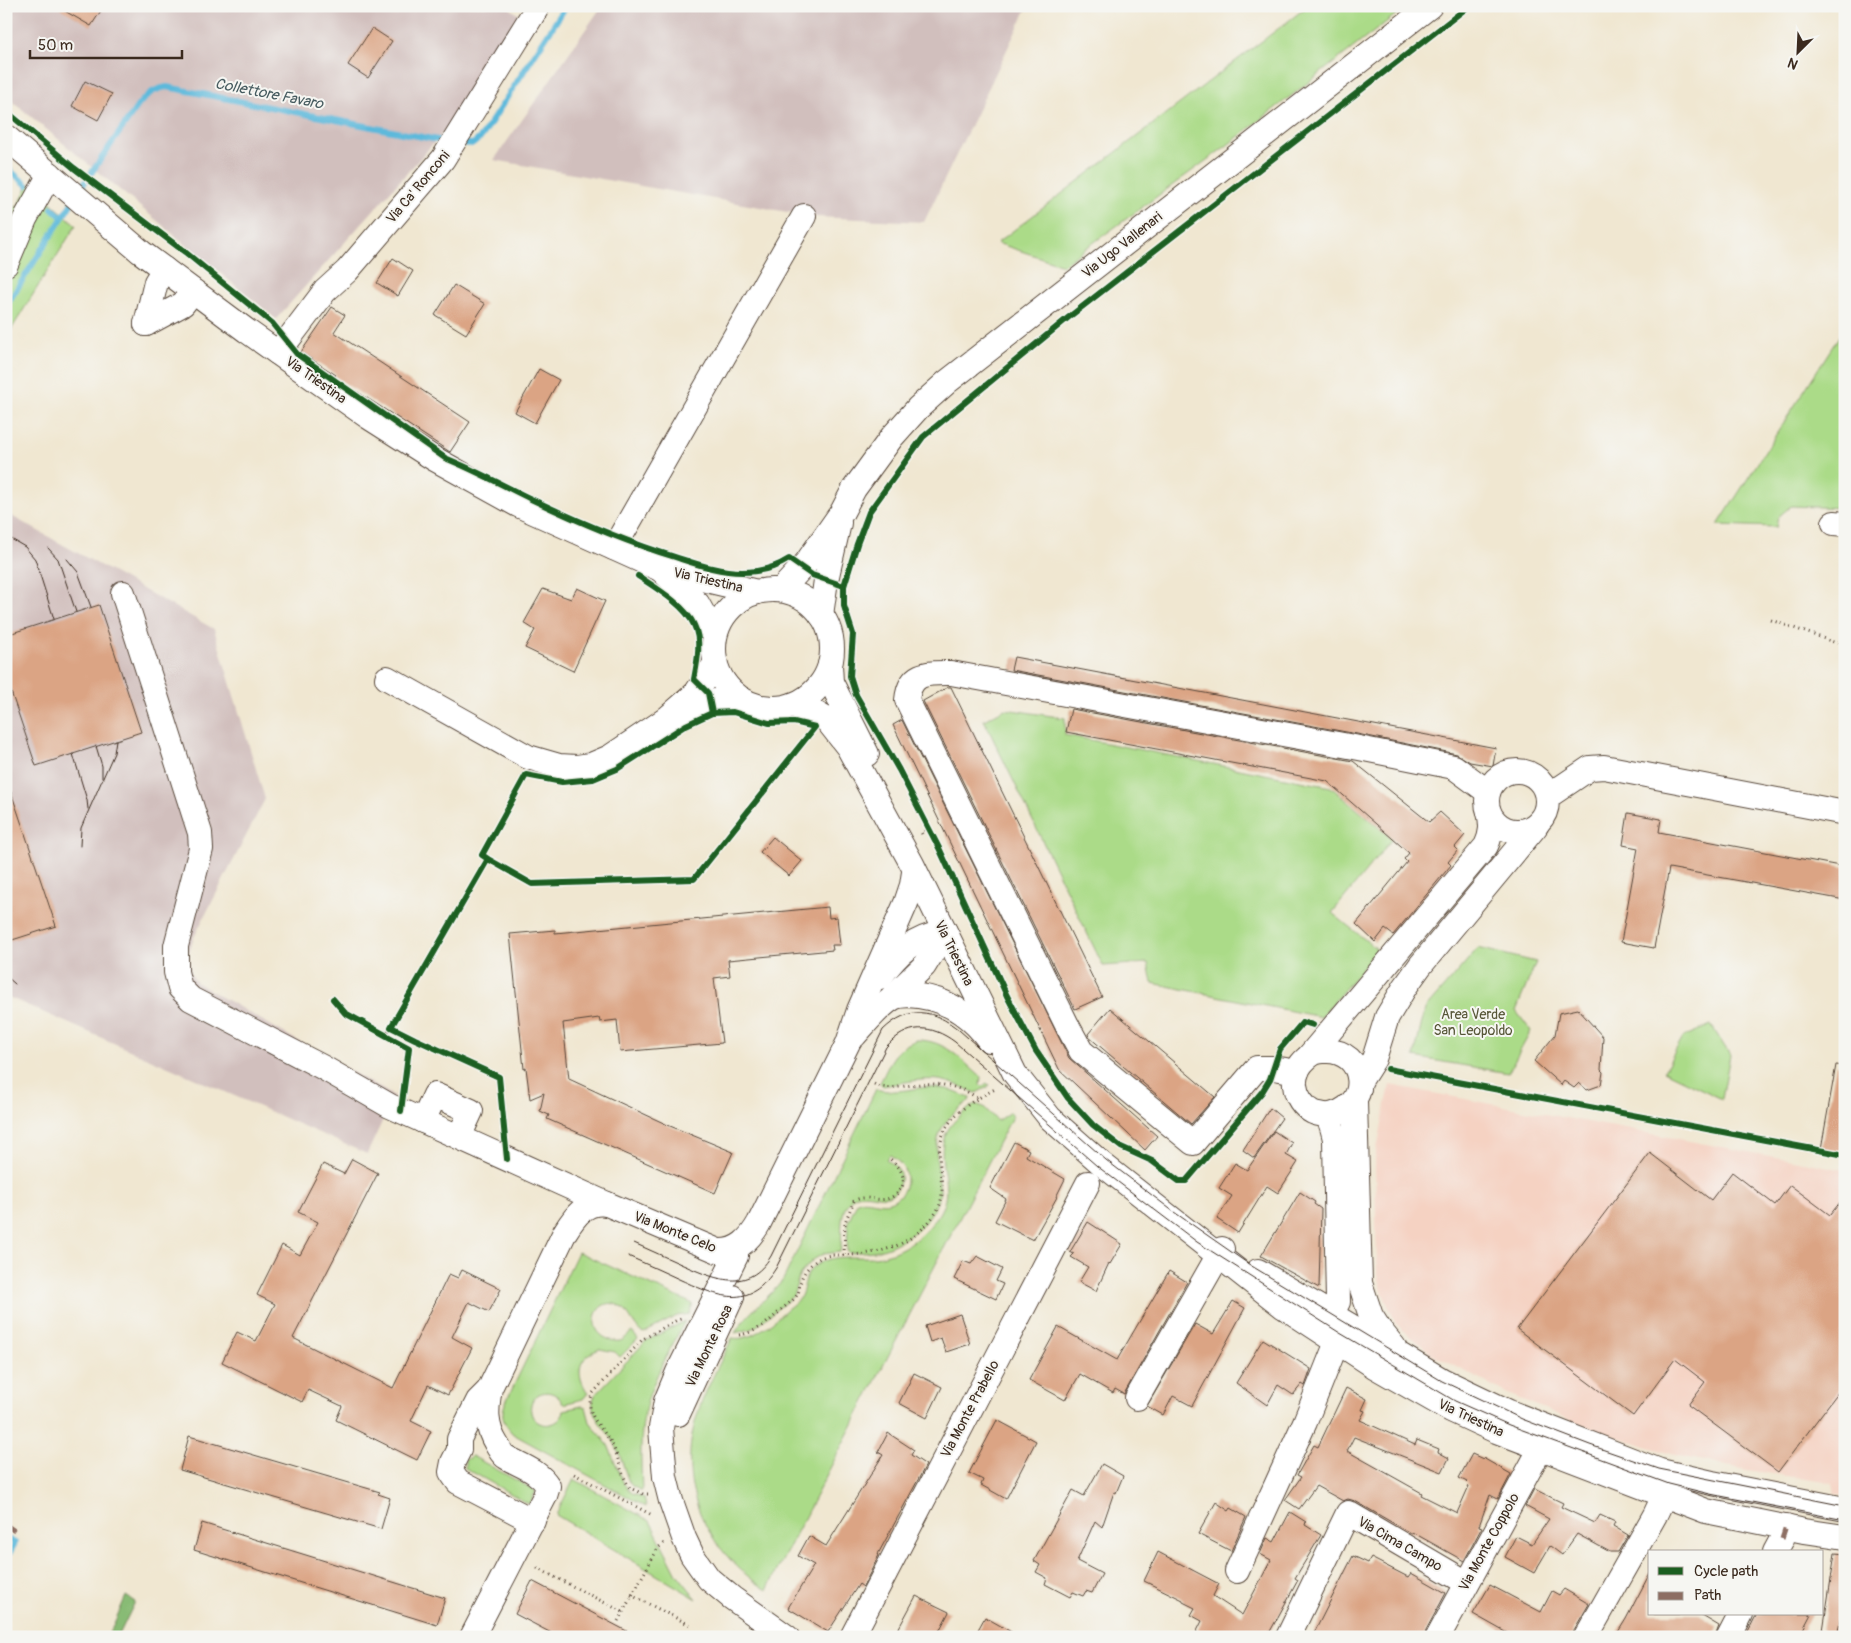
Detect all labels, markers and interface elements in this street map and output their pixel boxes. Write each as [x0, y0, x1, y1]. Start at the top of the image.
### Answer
scale bar [30, 28, 182, 60]
north arrow [1774, 28, 1824, 78]
text: 50 m [38, 36, 73, 55]
text: N [1785, 54, 1801, 73]
water label: Collettore Favaro [213, 74, 326, 114]
street label: Via Ca' Ronconi [383, 147, 454, 227]
street label: Via Ugo Vallenari [1078, 208, 1166, 282]
street label: Via Triestina [282, 353, 350, 407]
street label: Via Triestina [672, 564, 744, 596]
street label: Via Triestina [931, 917, 977, 989]
park label: Area Verde San Leopoldo [1433, 1006, 1513, 1039]
street label: Via Monte Celo [631, 1208, 719, 1256]
street label: Via Monte Rosa [682, 1302, 736, 1390]
street label: Via Monte Prabello [937, 1357, 1003, 1461]
street label: Via Triestina [1435, 1395, 1507, 1441]
street label: Via Monte Coppolo [1455, 1490, 1523, 1594]
street label: Via Cima Campo [1355, 1513, 1446, 1575]
legend [1648, 1550, 1824, 1616]
text: Cycle path [1694, 1562, 1758, 1581]
text: Path [1694, 1586, 1721, 1605]

